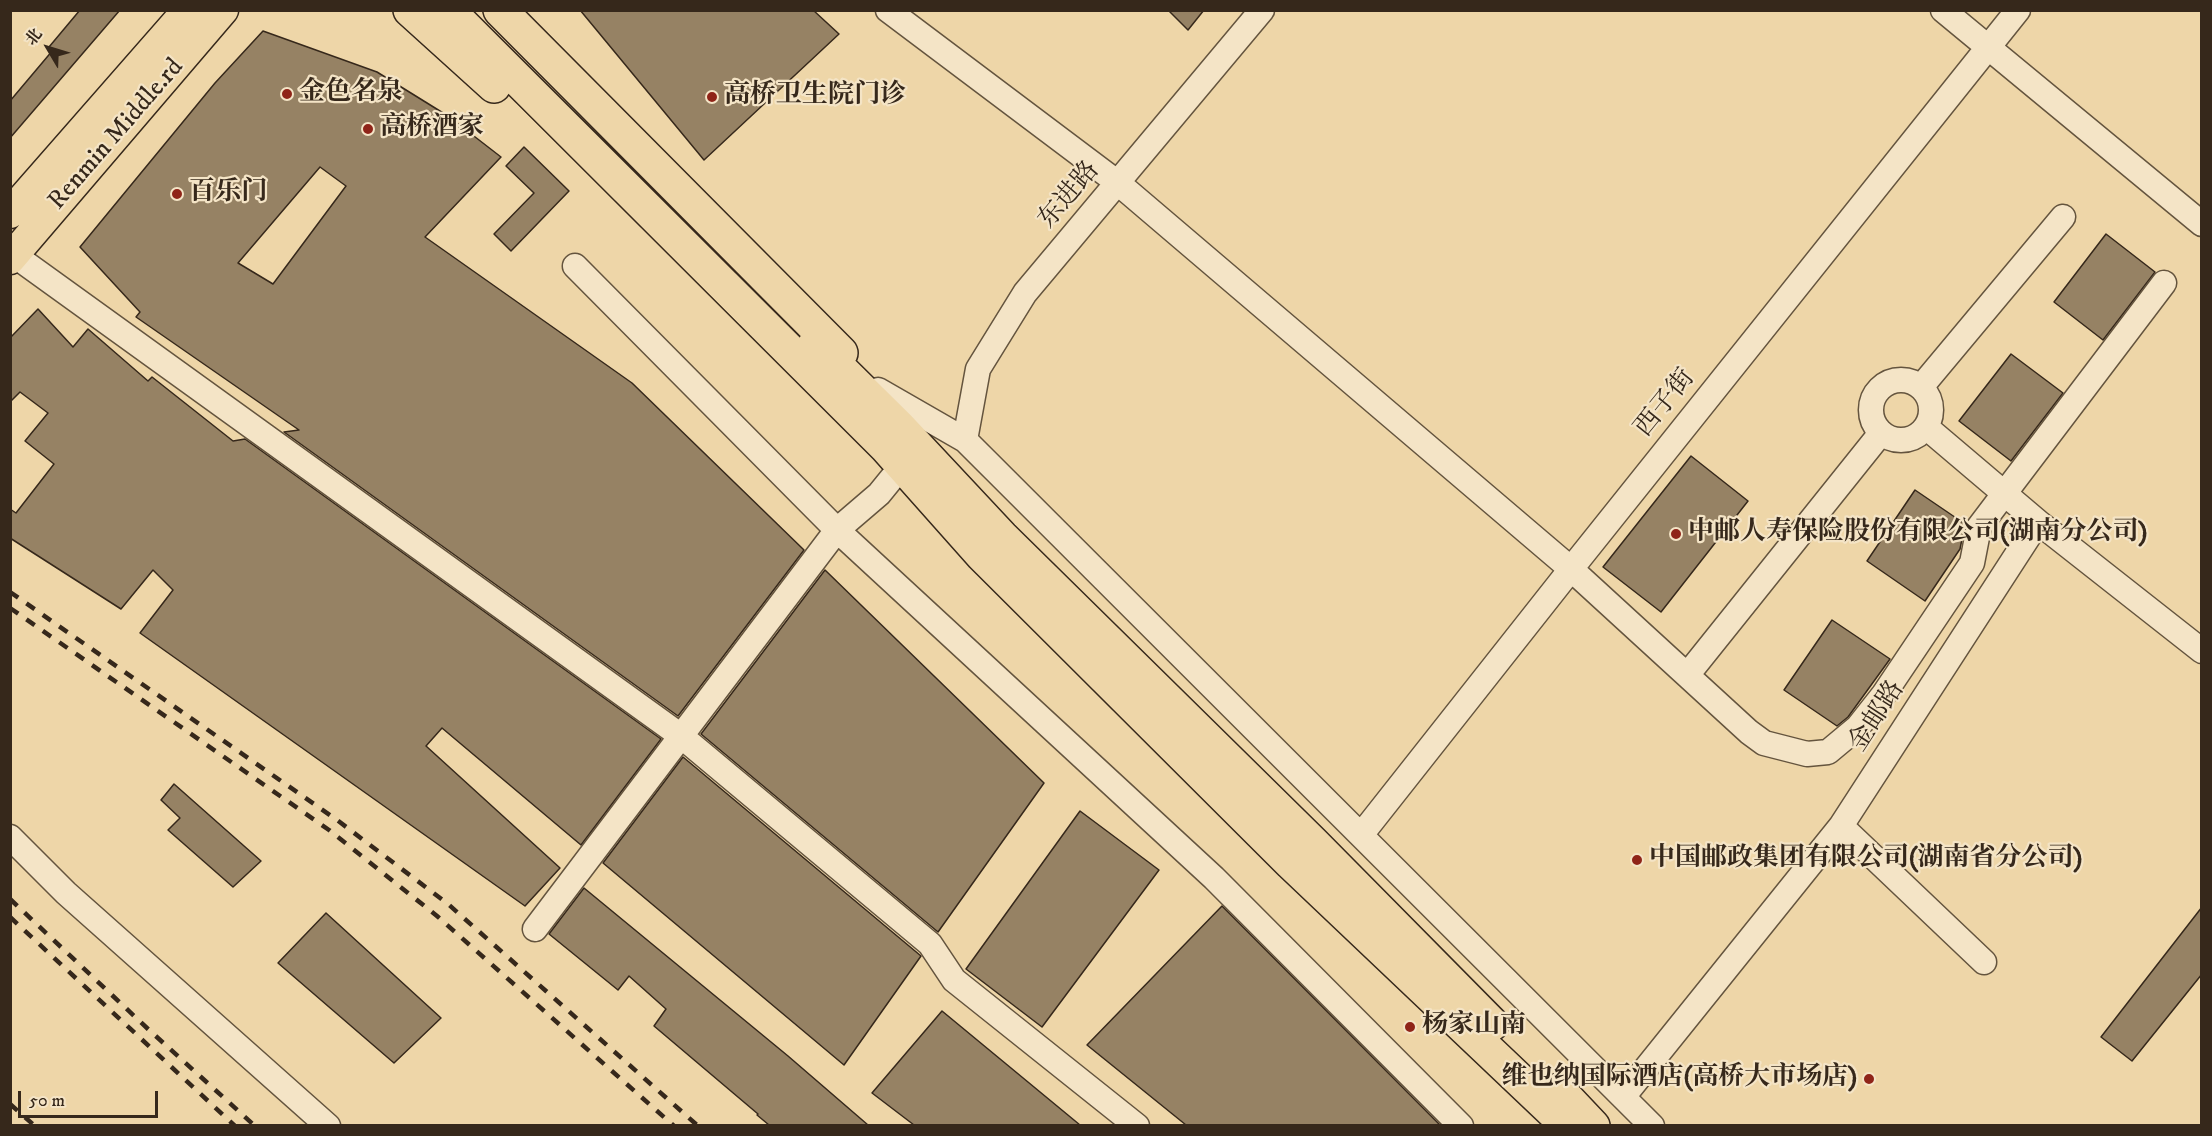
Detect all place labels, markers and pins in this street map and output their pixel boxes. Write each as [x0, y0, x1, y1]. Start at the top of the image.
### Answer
place label: 金色名泉 [299, 78, 403, 110]
place label: 高桥卫生院门诊 [724, 81, 906, 113]
marker: 金色名泉 [280, 87, 294, 101]
marker: 高桥卫生院门诊 [705, 90, 719, 104]
place label: 高桥酒家 [380, 113, 484, 145]
marker: 高桥酒家 [361, 122, 375, 136]
place label: 百乐门 [189, 178, 267, 210]
marker: 百乐门 [170, 187, 184, 201]
place label: 中邮人寿保险股份有限公司(湖南分公司) [1688, 518, 2147, 550]
marker: 中邮人寿保险股份有限公司(湖南分公司) [1669, 527, 1683, 541]
place label: 中国邮政集团有限公司(湖南省分公司) [1649, 844, 2082, 876]
marker: 中国邮政集团有限公司(湖南省分公司) [1630, 853, 1644, 867]
place label: 杨家山南 [1422, 1011, 1526, 1043]
marker: 杨家山南 [1403, 1020, 1417, 1034]
place label: 维也纳国际酒店(高桥大市场店) [1502, 1063, 1857, 1095]
marker: 维也纳国际酒店(高桥大市场店) [1862, 1072, 1876, 1086]

